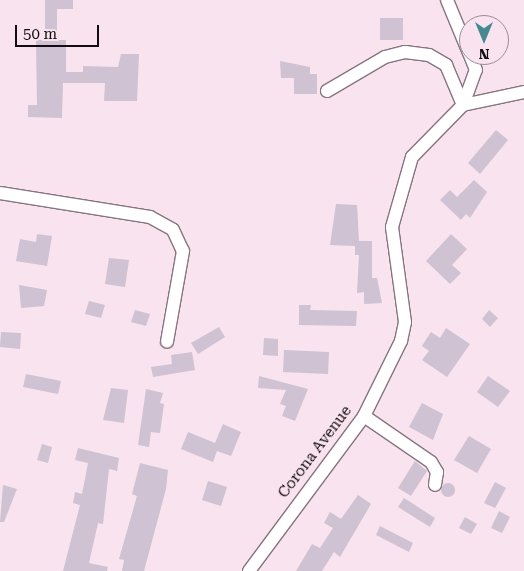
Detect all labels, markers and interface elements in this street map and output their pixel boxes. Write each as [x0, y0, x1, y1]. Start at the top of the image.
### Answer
scale bar [18, 15, 101, 47]
north arrow [459, 15, 509, 65]
text: 50 m [23, 25, 57, 43]
text: N [479, 46, 489, 62]
street label: Corona Avenue [275, 402, 355, 502]

